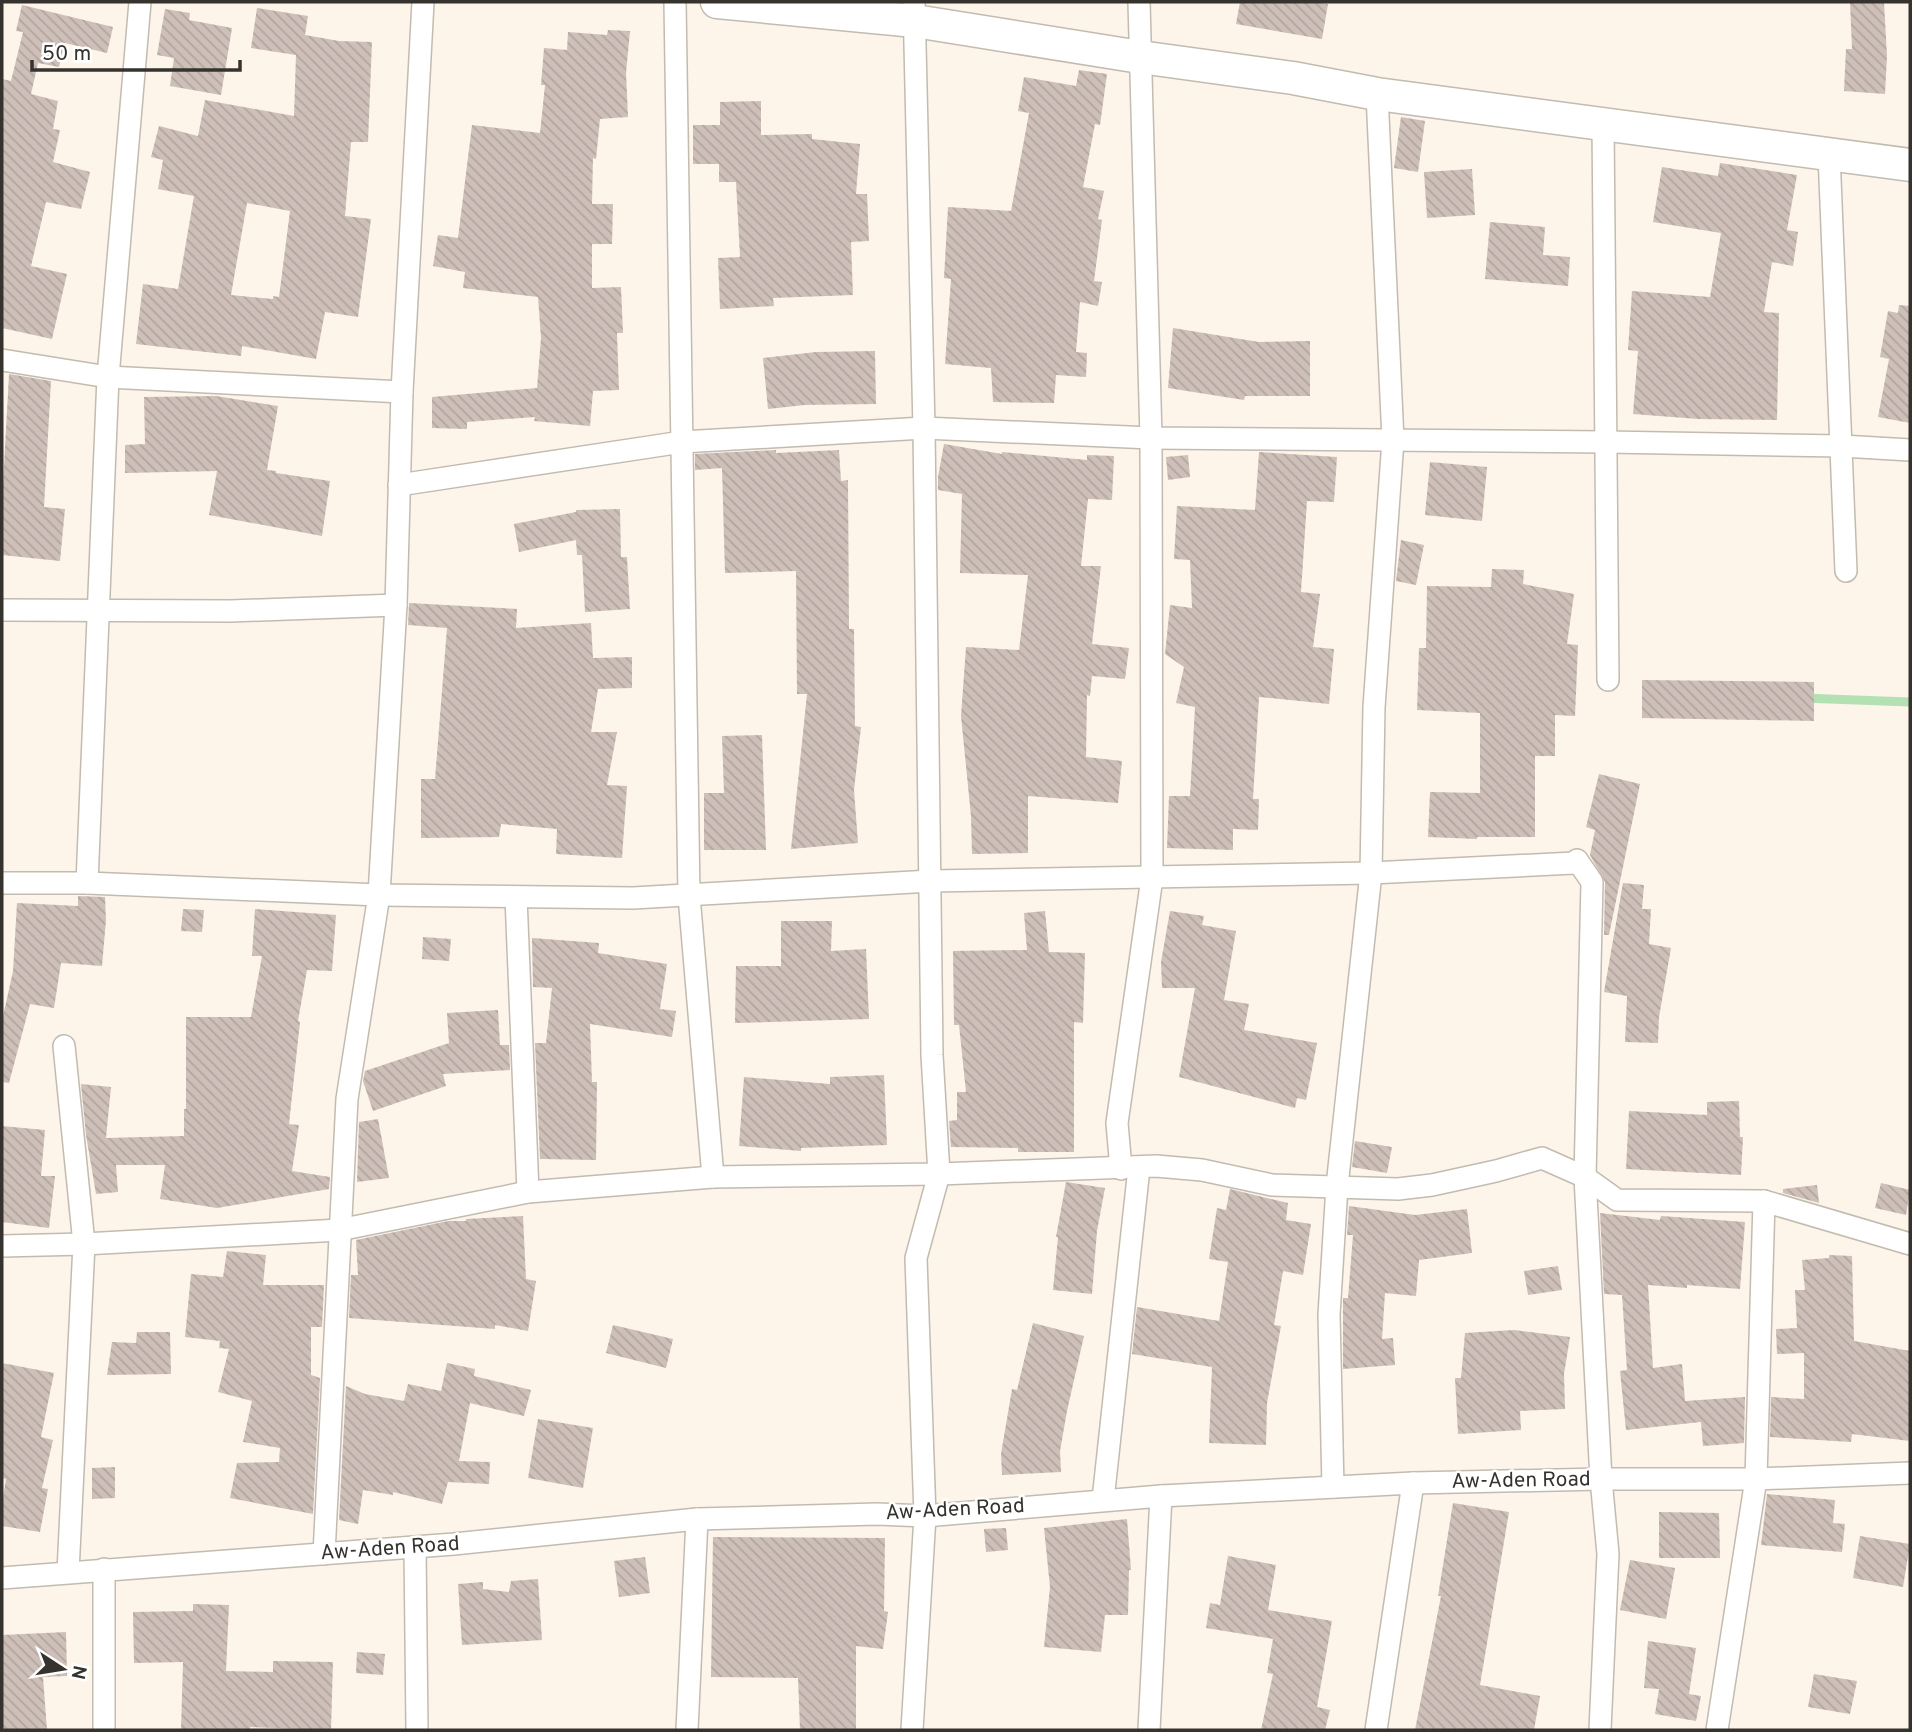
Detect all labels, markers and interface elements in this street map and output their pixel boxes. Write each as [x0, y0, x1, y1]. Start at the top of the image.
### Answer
scale bar [32, 28, 240, 72]
text: 50 m [42, 41, 91, 68]
street label: Aw-Aden Road [1451, 1466, 1591, 1496]
street label: Aw-Aden Road [885, 1493, 1025, 1527]
street label: Aw-Aden Road [320, 1531, 460, 1567]
north arrow [28, 1634, 98, 1704]
text: N [65, 1663, 91, 1681]

